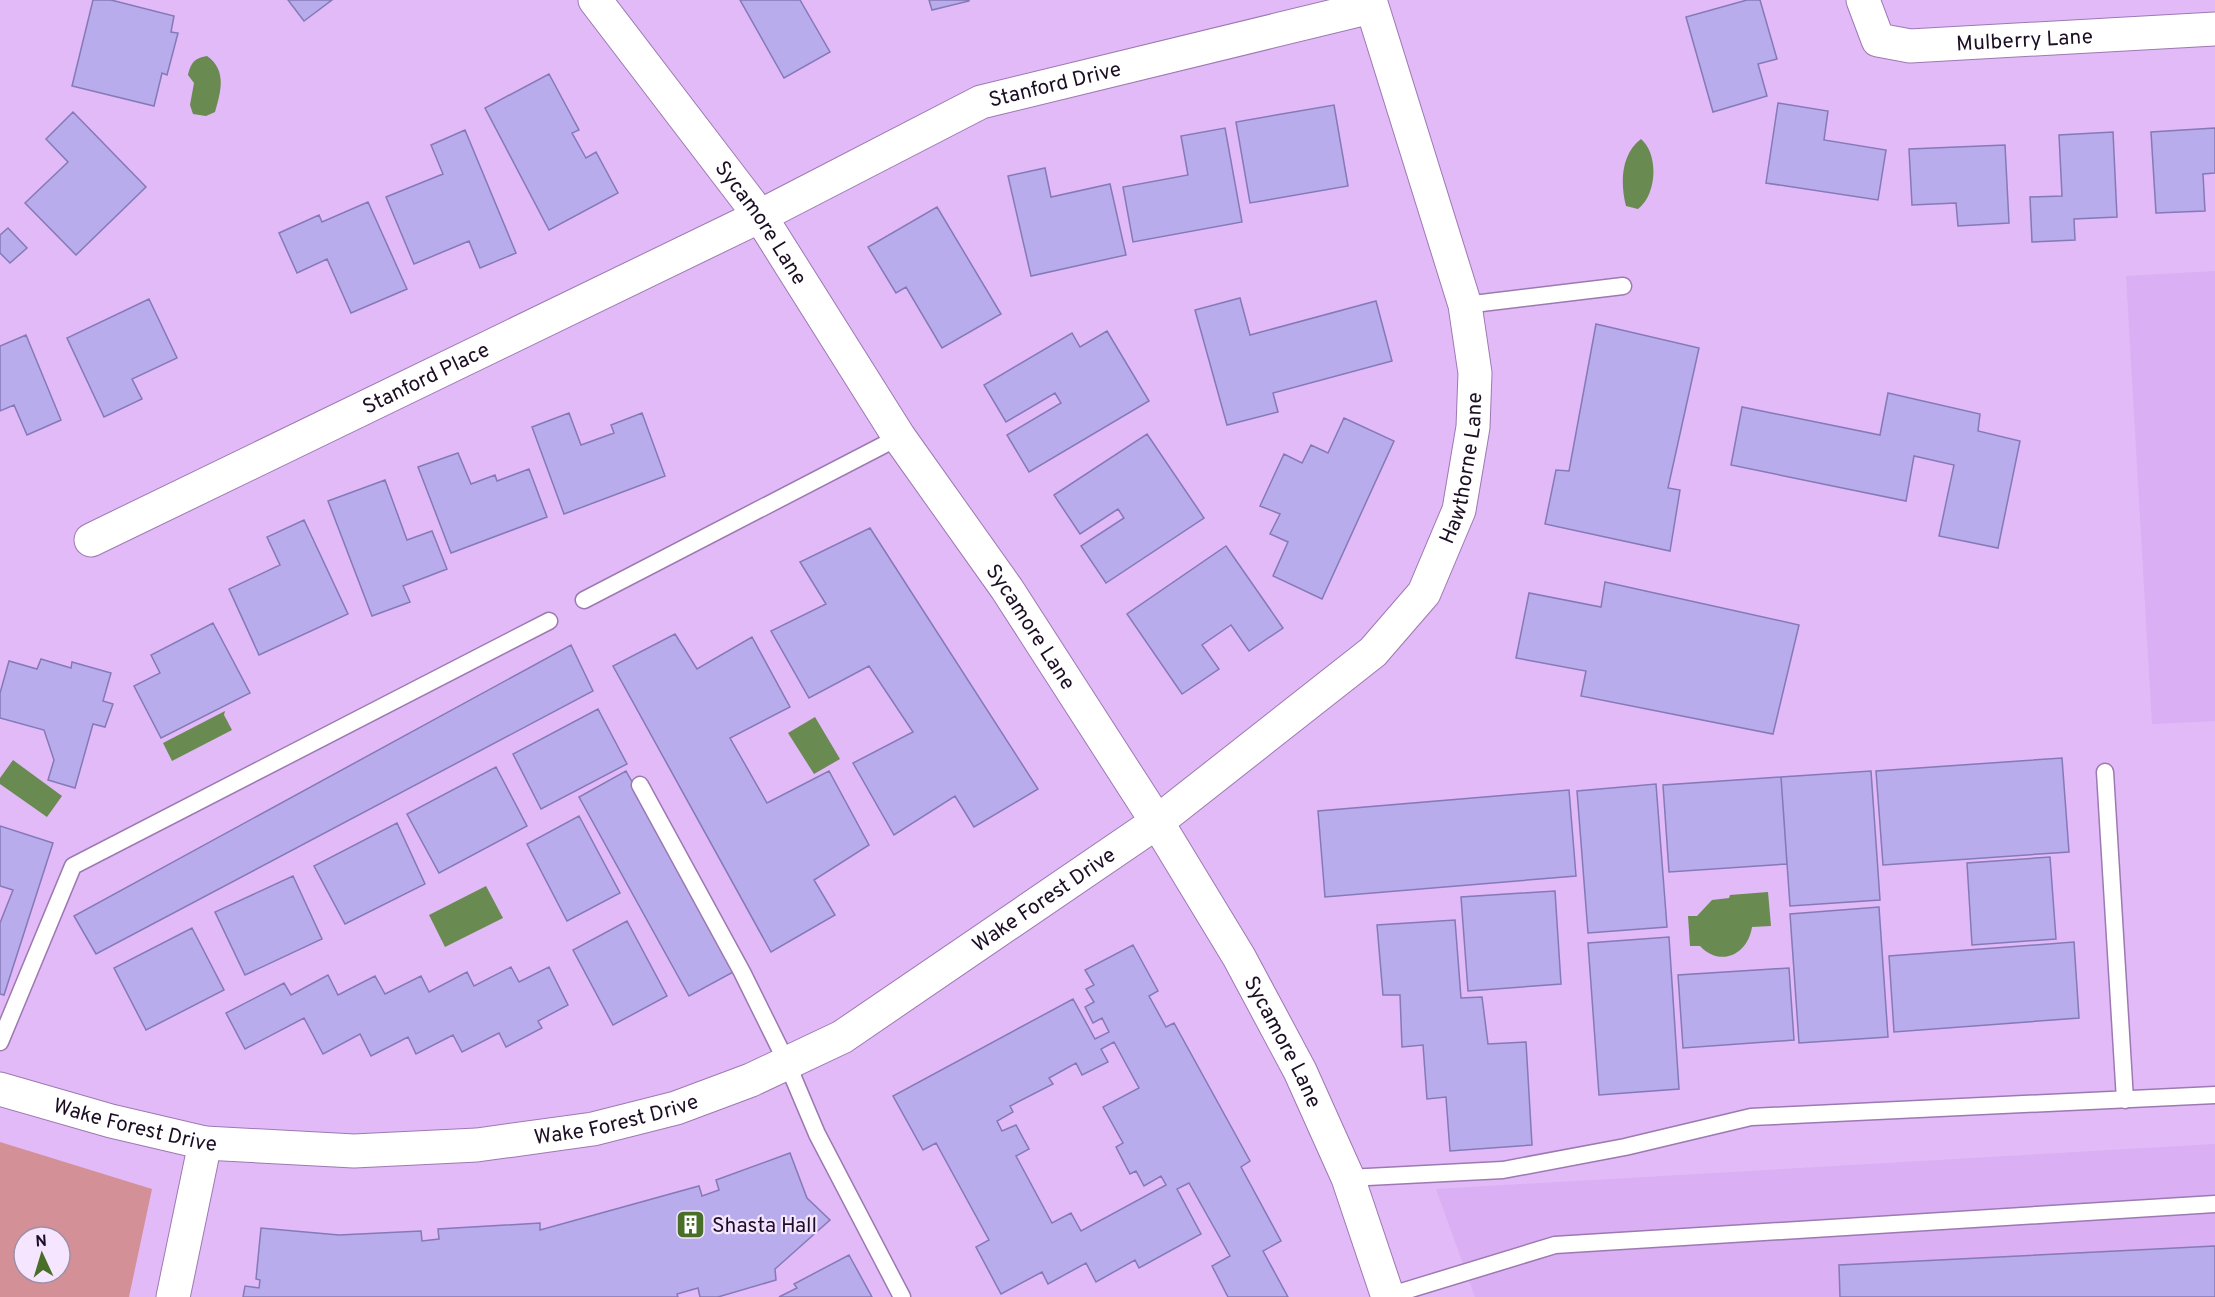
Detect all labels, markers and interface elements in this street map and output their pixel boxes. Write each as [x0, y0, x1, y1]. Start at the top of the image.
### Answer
street label: Mulberry Lane [1956, 24, 2094, 58]
street label: Stanford Drive [986, 56, 1124, 115]
street label: Sycamore Lane [708, 156, 812, 291]
street label: Stanford Place [359, 337, 494, 421]
street label: Hawthorne Lane [1434, 392, 1489, 548]
street label: Sycamore Lane [979, 559, 1080, 696]
street label: Wake Forest Drive [968, 842, 1121, 959]
street label: Sycamore Lane [1237, 972, 1327, 1113]
street label: Wake Forest Drive [533, 1089, 703, 1152]
street label: Wake Forest Drive [50, 1093, 217, 1159]
building icon: Shasta Hall [675, 1209, 707, 1241]
place label: Shasta Hall [712, 1213, 817, 1240]
north arrow [12, 1225, 72, 1285]
text: N [35, 1232, 48, 1252]

